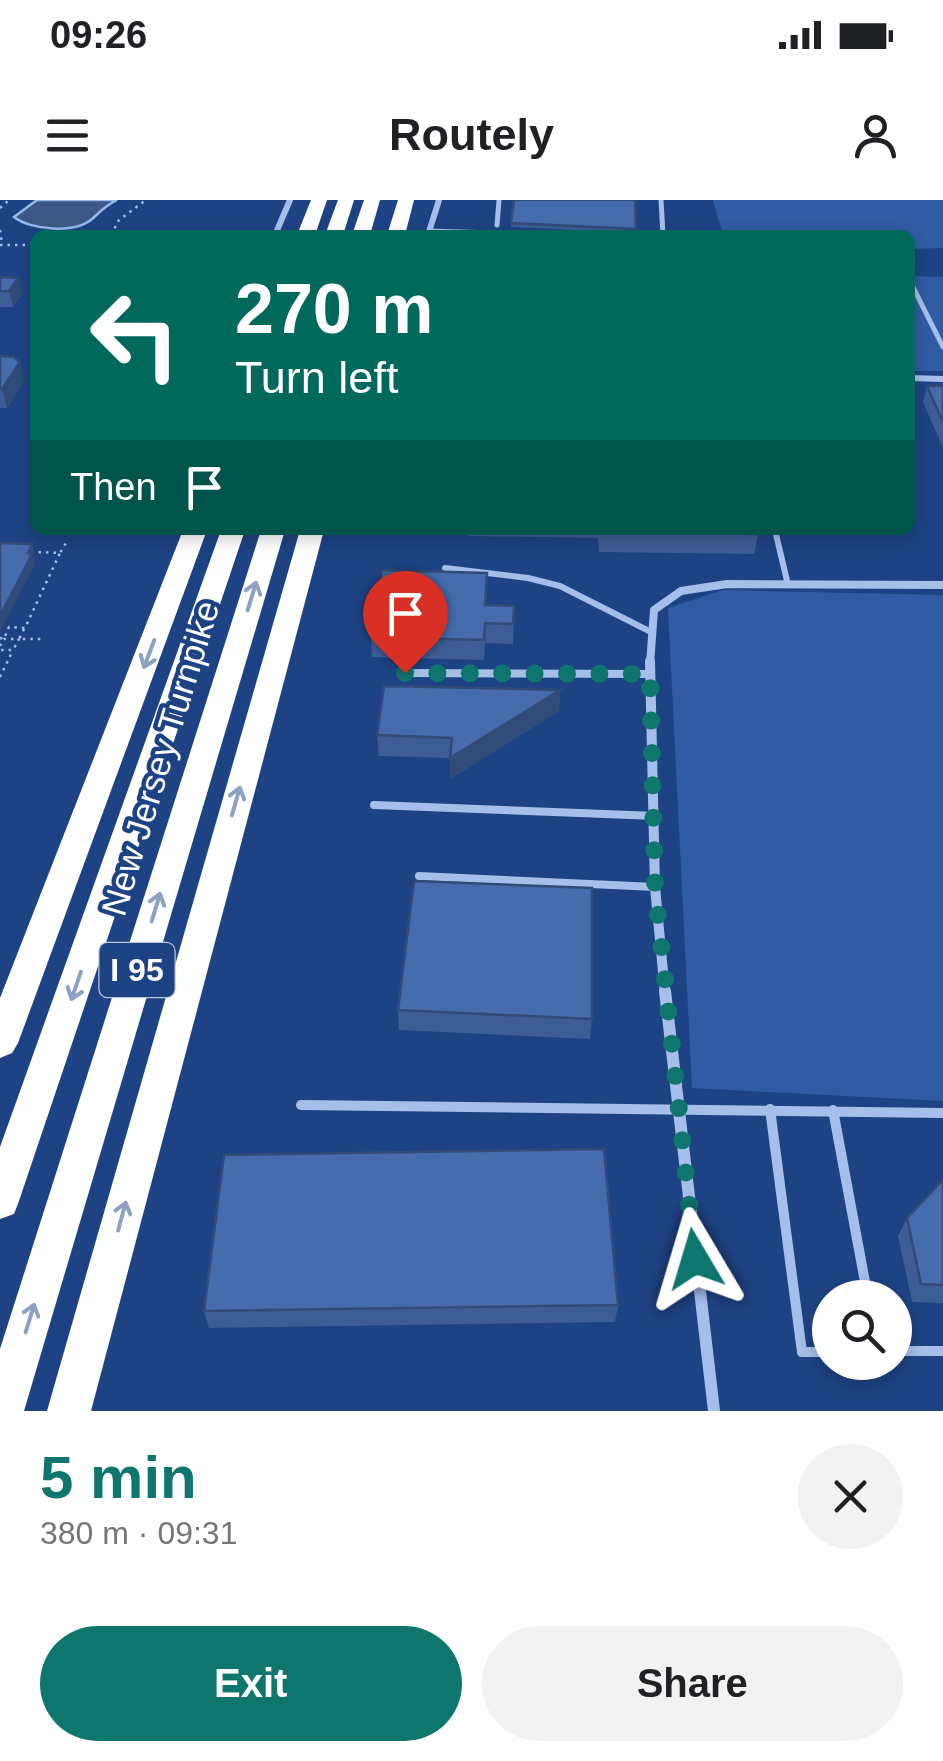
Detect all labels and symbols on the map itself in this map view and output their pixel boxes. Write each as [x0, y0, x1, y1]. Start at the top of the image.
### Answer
pin [363, 571, 448, 674]
one-way arrow [244, 581, 262, 612]
street label: New Jersey Turnpike [94, 596, 226, 920]
one-way arrow [138, 638, 156, 669]
one-way arrow [228, 786, 246, 817]
one-way arrow [148, 891, 166, 923]
road number: I 95 [100, 943, 174, 997]
one-way arrow [66, 970, 84, 1001]
one-way arrow [114, 1201, 133, 1232]
position arrow [643, 1207, 747, 1311]
one-way arrow [22, 1303, 40, 1334]

